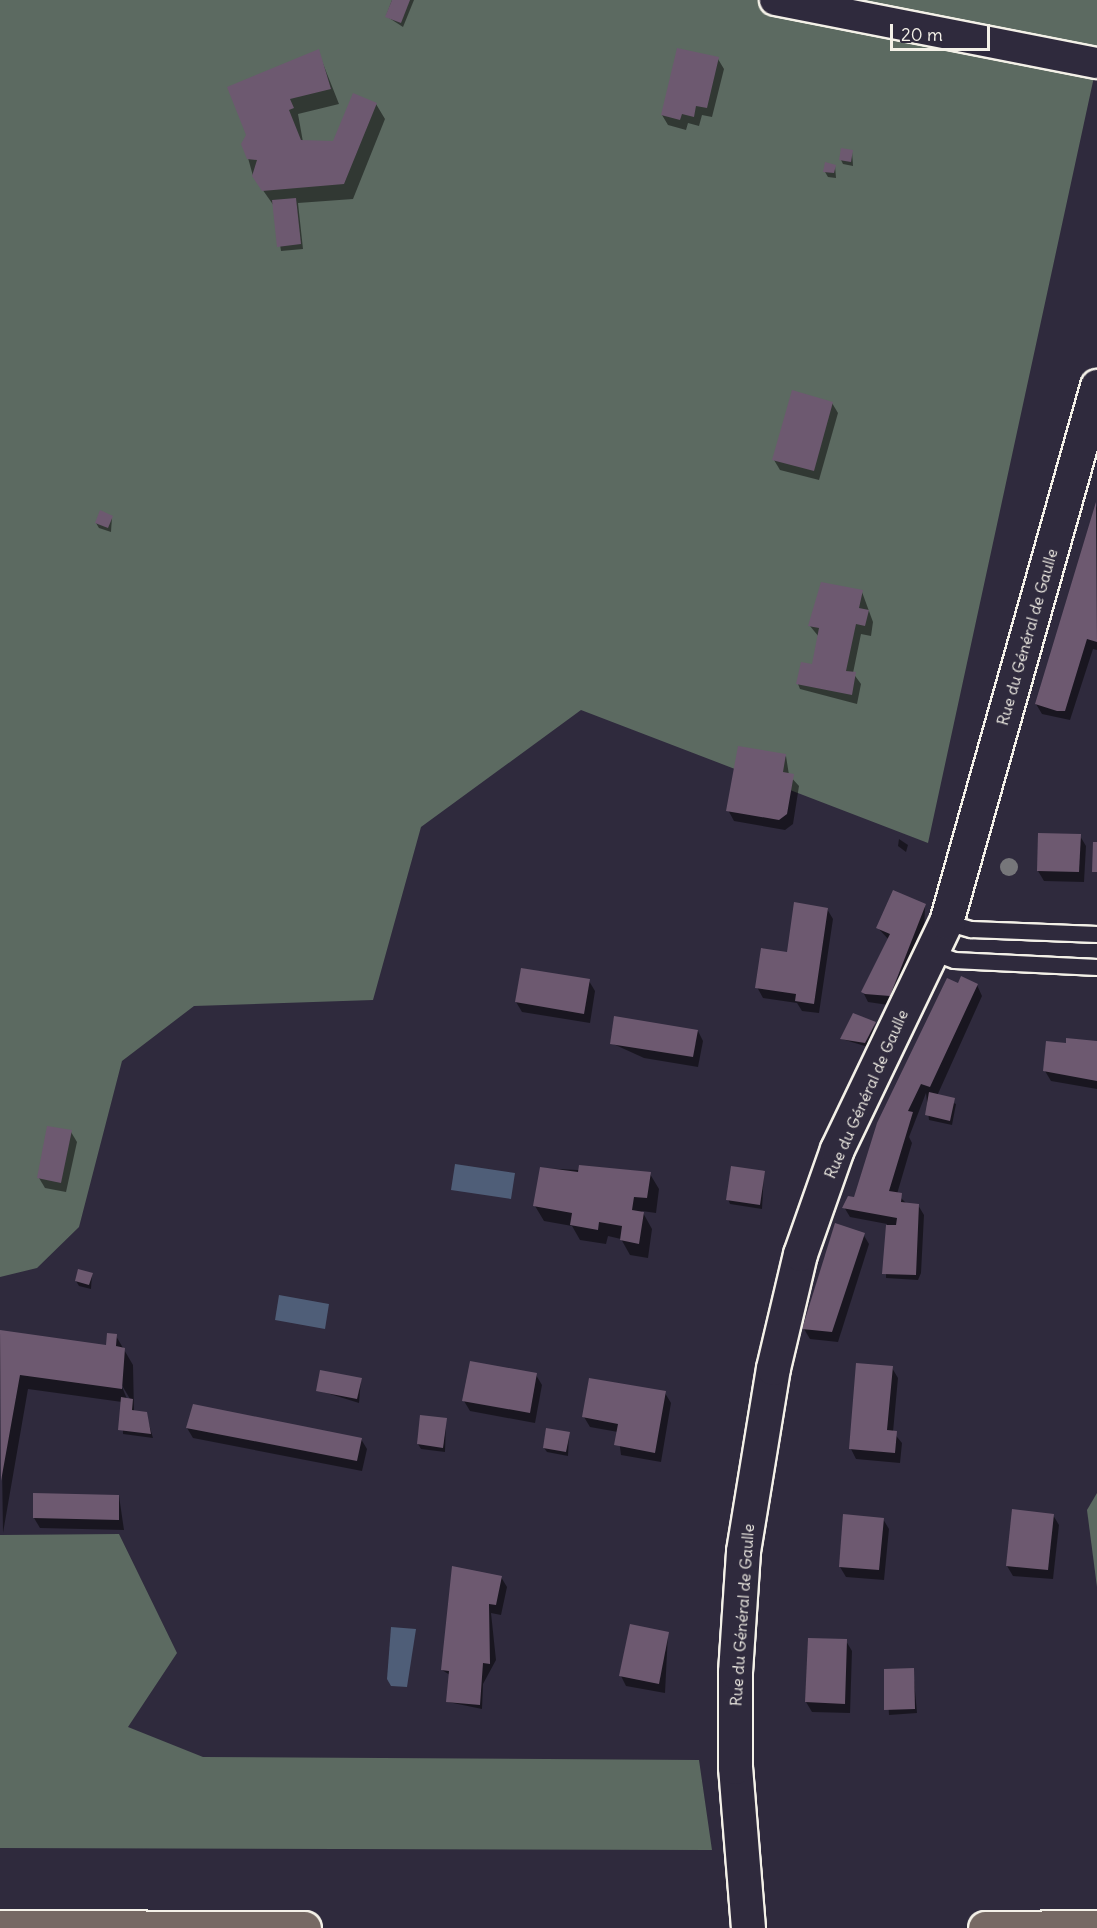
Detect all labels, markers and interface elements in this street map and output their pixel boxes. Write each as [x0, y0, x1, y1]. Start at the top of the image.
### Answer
scale bar [893, 12, 994, 50]
text: 20 m [901, 23, 943, 46]
street label: Rue du Général de Gaulle [993, 547, 1061, 727]
street label: Rue du Général de Gaulle [820, 1007, 912, 1181]
street label: Rue du Général de Gaulle [726, 1523, 758, 1707]

